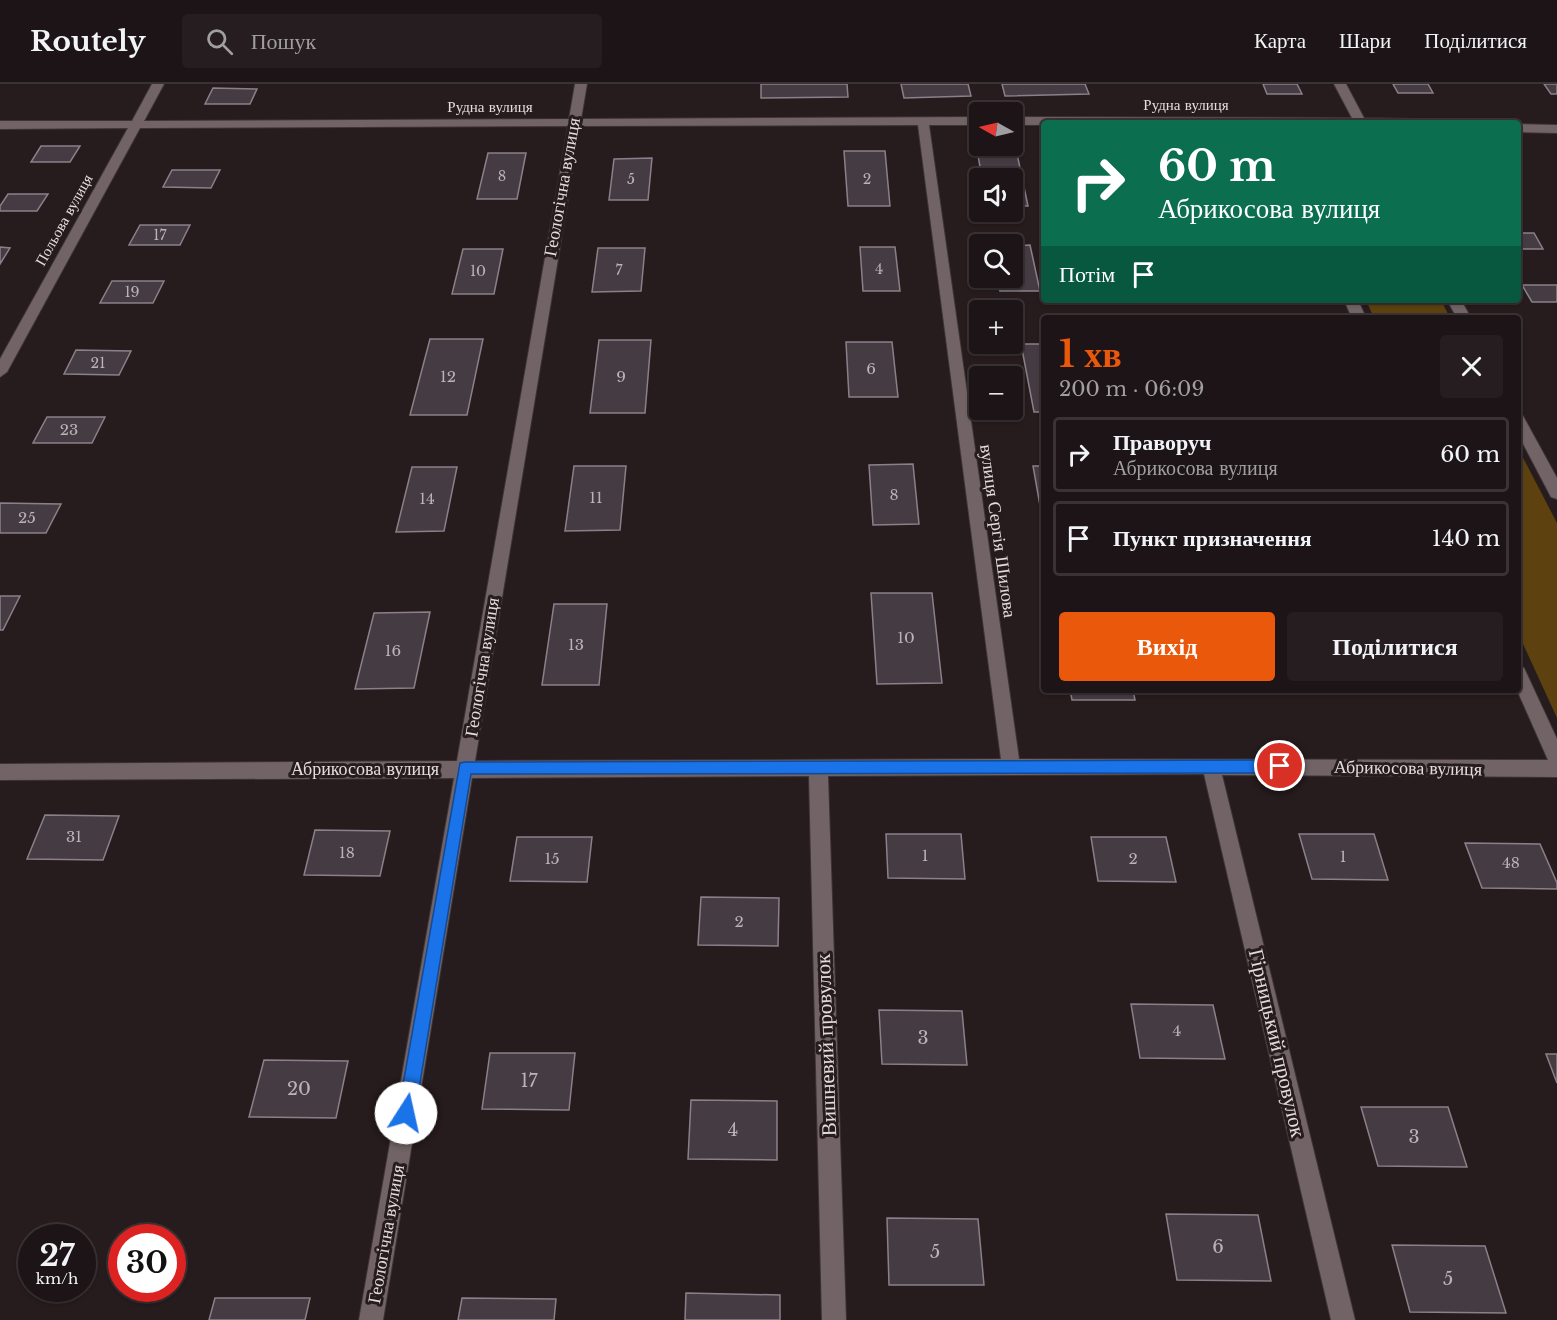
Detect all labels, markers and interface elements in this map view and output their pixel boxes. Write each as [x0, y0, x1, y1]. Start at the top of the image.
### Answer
search box [182, 14, 602, 68]
text: Routely [30, 24, 146, 59]
icon: search [203, 25, 236, 58]
text: Пошук [251, 28, 316, 55]
text: Карта [1254, 28, 1306, 54]
text: Шари [1339, 28, 1391, 54]
text: Поділитися [1424, 28, 1527, 54]
street label: Рудна вулиця [1143, 95, 1229, 114]
street label: Рудна вулиця [447, 97, 533, 116]
north arrow [969, 102, 1023, 156]
map controls [969, 102, 1023, 420]
street label: Геологічна вулиця [539, 116, 585, 258]
text: 60 m [1158, 140, 1276, 192]
icon: right [1059, 144, 1137, 222]
house number: 8 [498, 167, 506, 185]
button: sound [969, 168, 1023, 222]
house number: 5 [627, 170, 635, 188]
house number: 2 [863, 170, 871, 188]
street label: Польова вулиця [31, 171, 97, 269]
text: Абрикосова вулиця [1158, 192, 1380, 225]
house number: 17 [153, 226, 168, 244]
button: search [969, 234, 1023, 288]
icon: arrive [1127, 258, 1160, 291]
house number: 4 [875, 260, 883, 278]
house number: 7 [615, 261, 623, 279]
text: Потім [1059, 261, 1115, 288]
house number: 10 [470, 262, 486, 280]
house number: 19 [124, 283, 140, 301]
button: + [969, 300, 1023, 354]
text: 1 хв [1059, 332, 1122, 377]
button: close [1440, 335, 1503, 398]
house number: 21 [91, 354, 105, 372]
house number: 6 [866, 359, 876, 378]
button: − [969, 366, 1023, 420]
house number: 12 [440, 367, 456, 386]
house number: 9 [616, 367, 626, 386]
text: 200 m · 06:09 [1059, 377, 1204, 401]
house number: 23 [60, 420, 78, 439]
text: Праворуч [1113, 429, 1211, 456]
icon: right [1062, 438, 1095, 471]
text: 60 m [1440, 441, 1500, 468]
street label: вулиця Сергія Шилова [975, 443, 1021, 619]
text: Абрикосова вулиця [1113, 456, 1278, 480]
house number: 8 [889, 485, 899, 504]
house number: 11 [589, 488, 603, 507]
house number: 14 [419, 489, 435, 508]
house number: 25 [18, 508, 36, 527]
icon: arrive [1062, 522, 1095, 555]
text: Пункт призначення [1113, 525, 1312, 552]
text: 140 m [1432, 525, 1500, 552]
street label: Геологічна вулиця [460, 596, 504, 738]
button: Вихід [1059, 612, 1275, 681]
button: Поділитися [1287, 612, 1503, 681]
house number: 10 [897, 628, 915, 647]
house number: 13 [568, 635, 584, 654]
house number: 16 [385, 641, 401, 660]
pin [1254, 740, 1305, 791]
icon: arrive [1263, 749, 1296, 782]
street label: Абрикосова вулиця [1334, 756, 1482, 780]
street label: Абрикосова вулиця [291, 758, 439, 780]
house number: 31 [66, 827, 82, 846]
house number: 18 [339, 843, 355, 862]
house number: 1 [922, 846, 928, 865]
house number: 1 [1340, 847, 1346, 866]
house number: 15 [544, 849, 560, 868]
house number: 2 [1128, 849, 1138, 868]
house number: 48 [1502, 853, 1520, 872]
house number: 2 [734, 912, 744, 931]
street label: Гірницький провулок [1243, 946, 1312, 1141]
street label: Вишневий провулок [810, 953, 842, 1137]
house number: 4 [1173, 1021, 1181, 1040]
house number: 3 [917, 1027, 929, 1049]
house number: 17 [520, 1070, 538, 1092]
house number: 20 [287, 1078, 311, 1100]
position arrow [374, 1081, 438, 1145]
house number: 4 [728, 1119, 738, 1141]
house number: 3 [1408, 1126, 1420, 1148]
street label: Геологічна вулиця [363, 1163, 409, 1305]
speed limit sign: 30 [108, 1224, 186, 1302]
house number: 6 [1212, 1236, 1224, 1258]
text: 27 [39, 1237, 75, 1274]
house number: 5 [930, 1241, 940, 1263]
house number: 5 [1443, 1268, 1453, 1290]
text: km/h [36, 1269, 78, 1288]

